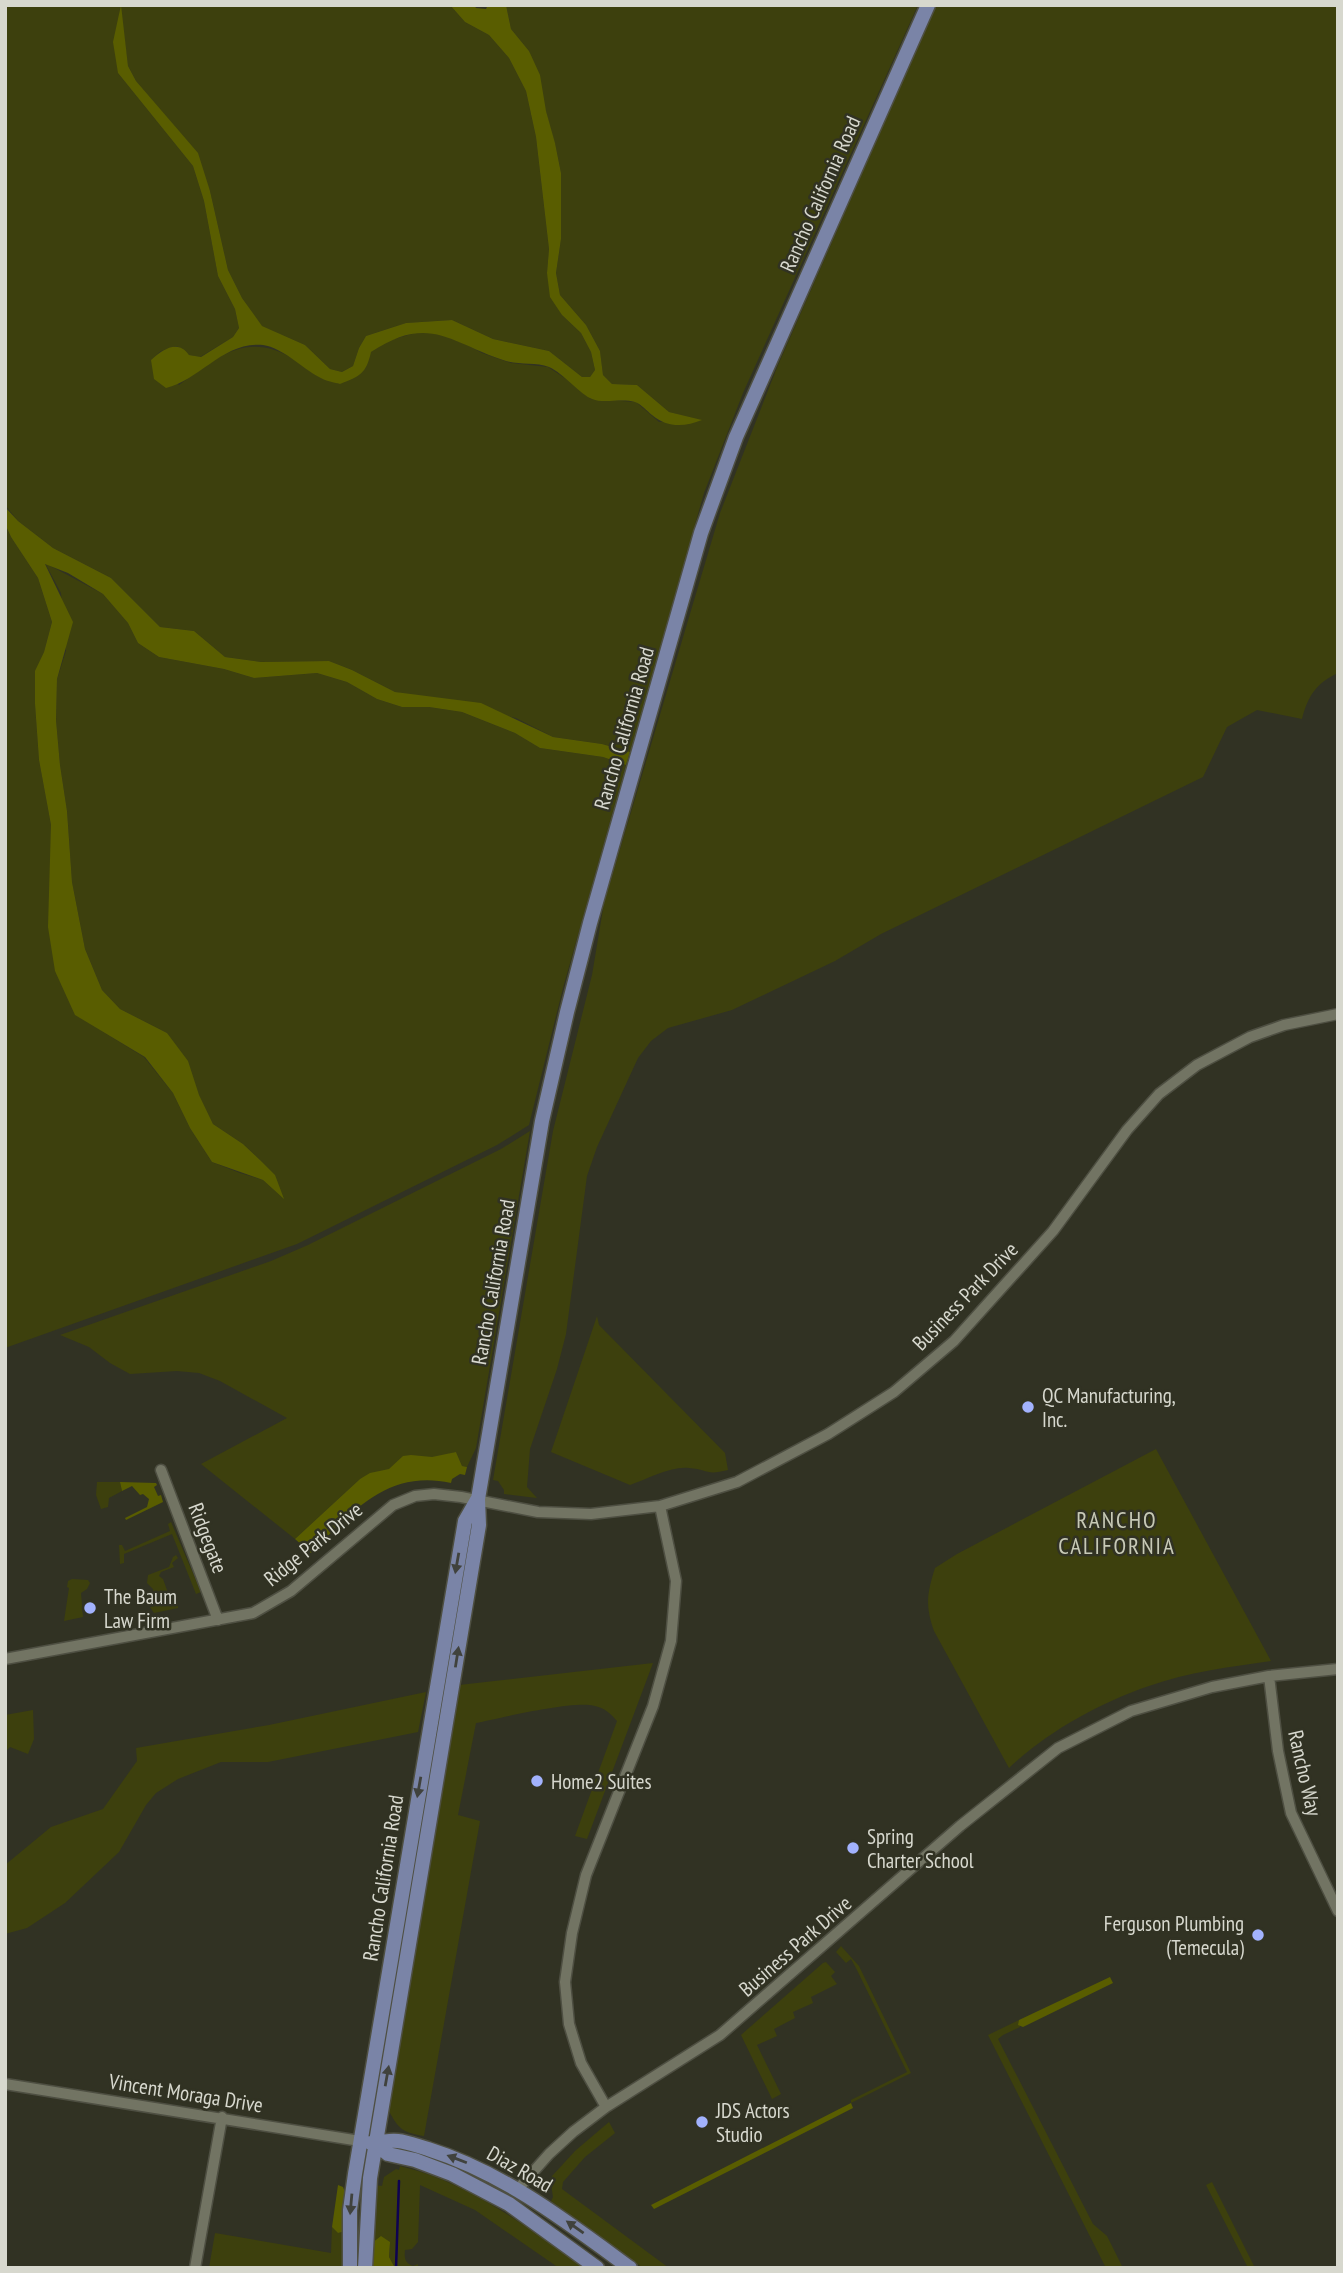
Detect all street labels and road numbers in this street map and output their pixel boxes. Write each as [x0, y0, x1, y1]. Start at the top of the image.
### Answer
street label: Rancho California Road [774, 112, 866, 276]
street label: Rancho California Road [588, 644, 660, 812]
street label: Rancho California Road [465, 1197, 521, 1367]
street label: Business Park Drive [906, 1236, 1024, 1356]
street label: Ridge Park Drive [258, 1496, 368, 1592]
street label: Ridgegate [182, 1499, 234, 1577]
street label: Rancho Way [1282, 1727, 1328, 1819]
street label: Rancho California Road [357, 1793, 409, 1963]
street label: Business Park Drive [733, 1890, 857, 2002]
street label: Vincent Moraga Drive [106, 2067, 265, 2118]
street label: Diaz Road [482, 2139, 558, 2199]

